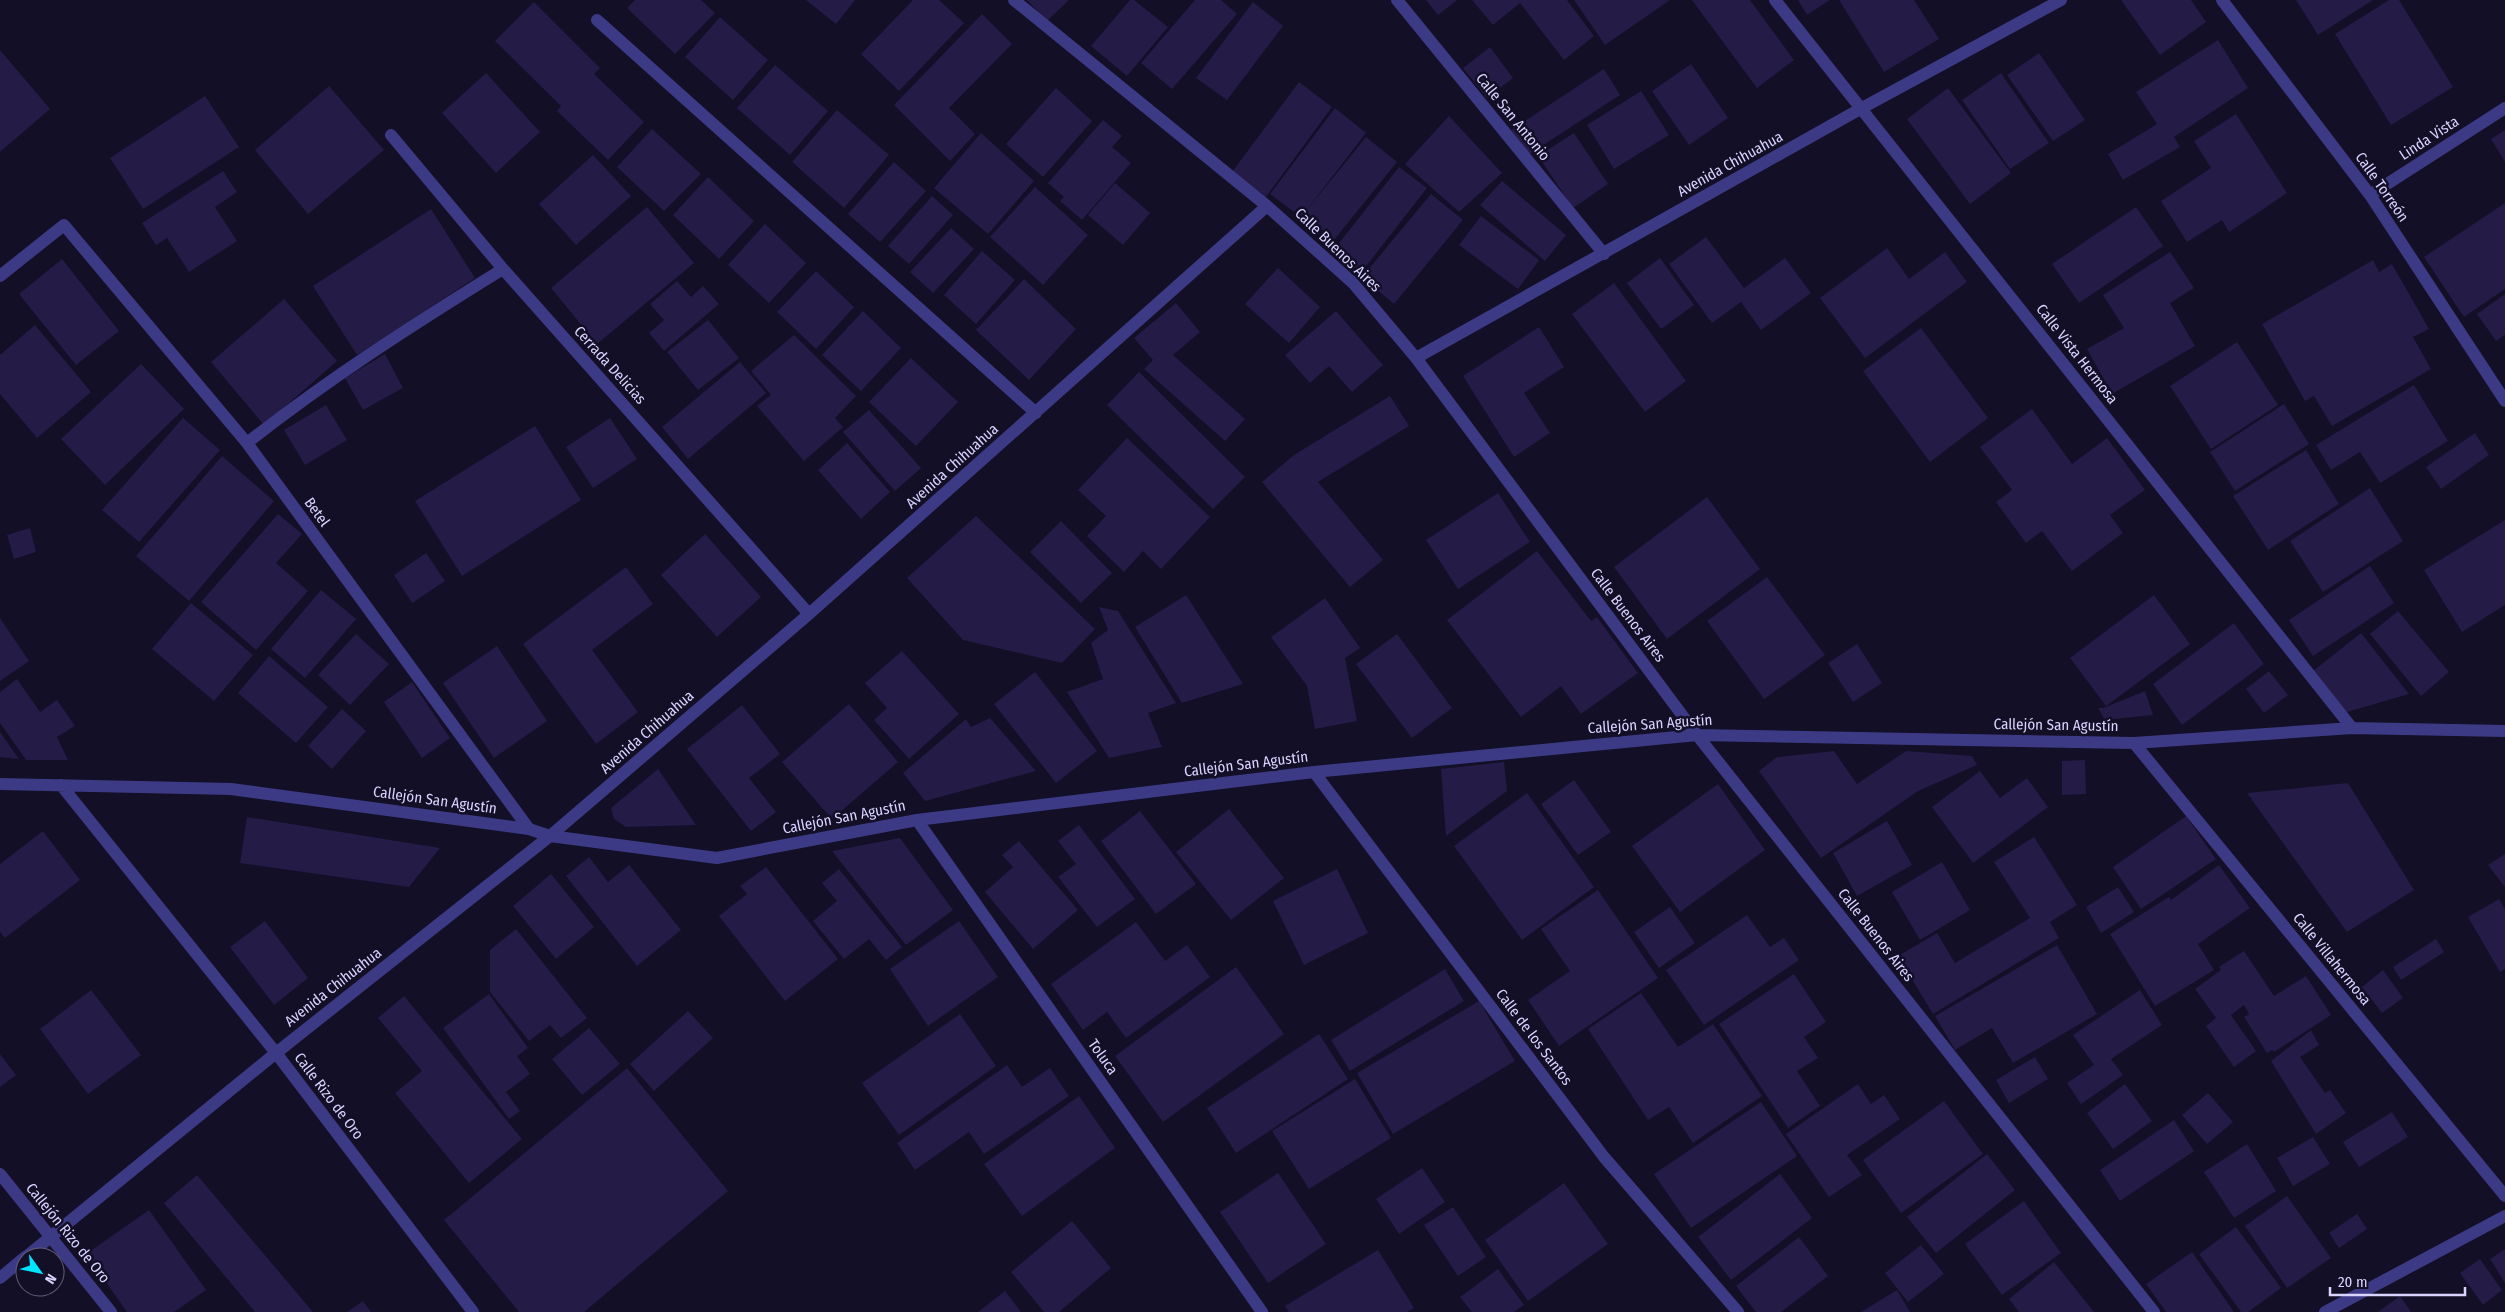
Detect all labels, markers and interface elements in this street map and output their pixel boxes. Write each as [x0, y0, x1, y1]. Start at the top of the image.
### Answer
street label: Calle San Antonio [1472, 70, 1554, 165]
street label: Linda Vista [2396, 112, 2462, 164]
street label: Avenida Chihuahua [1674, 128, 1786, 200]
street label: Calle Torreón [2351, 149, 2413, 225]
street label: Calle Buenos Aires [1291, 204, 1385, 296]
street label: Calle Vista Hermosa [2032, 300, 2122, 408]
street label: Cerrada Delicias [570, 322, 650, 408]
street label: Avenida Chihuahua [902, 420, 1002, 512]
street label: Betel [300, 494, 334, 530]
street label: Calle Buenos Aires [1587, 564, 1669, 666]
street label: Avenida Chihuahua [597, 687, 697, 777]
street label: Callejón San Agustín [1587, 711, 1713, 737]
street label: Callejón San Agustín [1993, 715, 2119, 735]
street label: Callejón San Agustín [1183, 747, 1309, 781]
street label: Callejón San Agustín [372, 782, 498, 818]
street label: Callejón San Agustín [781, 796, 907, 838]
street label: Calle Buenos Aires [1834, 885, 1918, 985]
street label: Calle Villahermosa [2289, 909, 2375, 1009]
street label: Avenida Chihuahua [281, 944, 385, 1030]
street label: Calle de los Santos [1492, 985, 1576, 1089]
street label: Toluca [1084, 1036, 1122, 1078]
street label: Calle Rizo de Oro [291, 1049, 367, 1143]
street label: Callejón Rizo de Oro [22, 1179, 114, 1287]
north arrow [15, 1247, 65, 1297]
scale bar [2330, 1264, 2465, 1296]
text: N [41, 1271, 60, 1287]
text: 20 m [2338, 1273, 2368, 1291]

